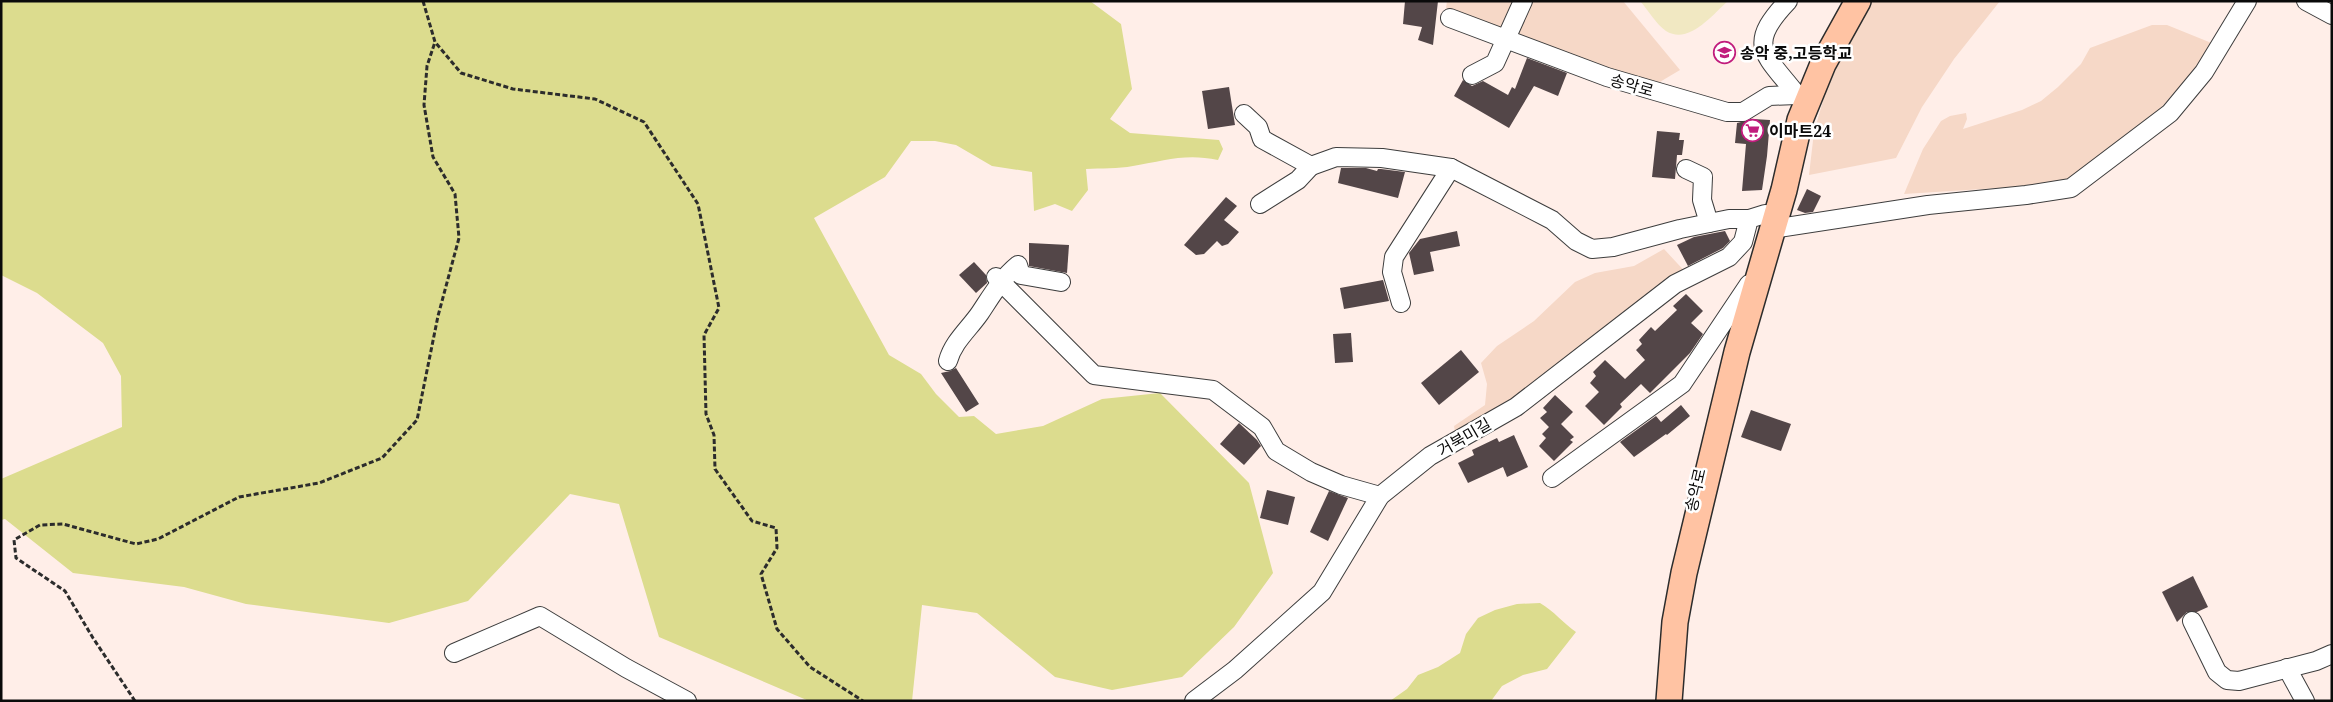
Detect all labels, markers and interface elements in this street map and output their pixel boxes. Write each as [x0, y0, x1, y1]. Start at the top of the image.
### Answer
school or university icon: 송악 중,고등학교 [1712, 41, 1736, 65]
place label: 송악 중,고등학교 [1740, 42, 1852, 64]
street label: 송악로 [1608, 68, 1657, 102]
supermarket icon: 이마트24 [1741, 119, 1765, 143]
place label: 이마트24 [1769, 120, 1831, 142]
street label: 거북미길 [1433, 413, 1495, 461]
street label: 송악로 [1679, 466, 1711, 514]

